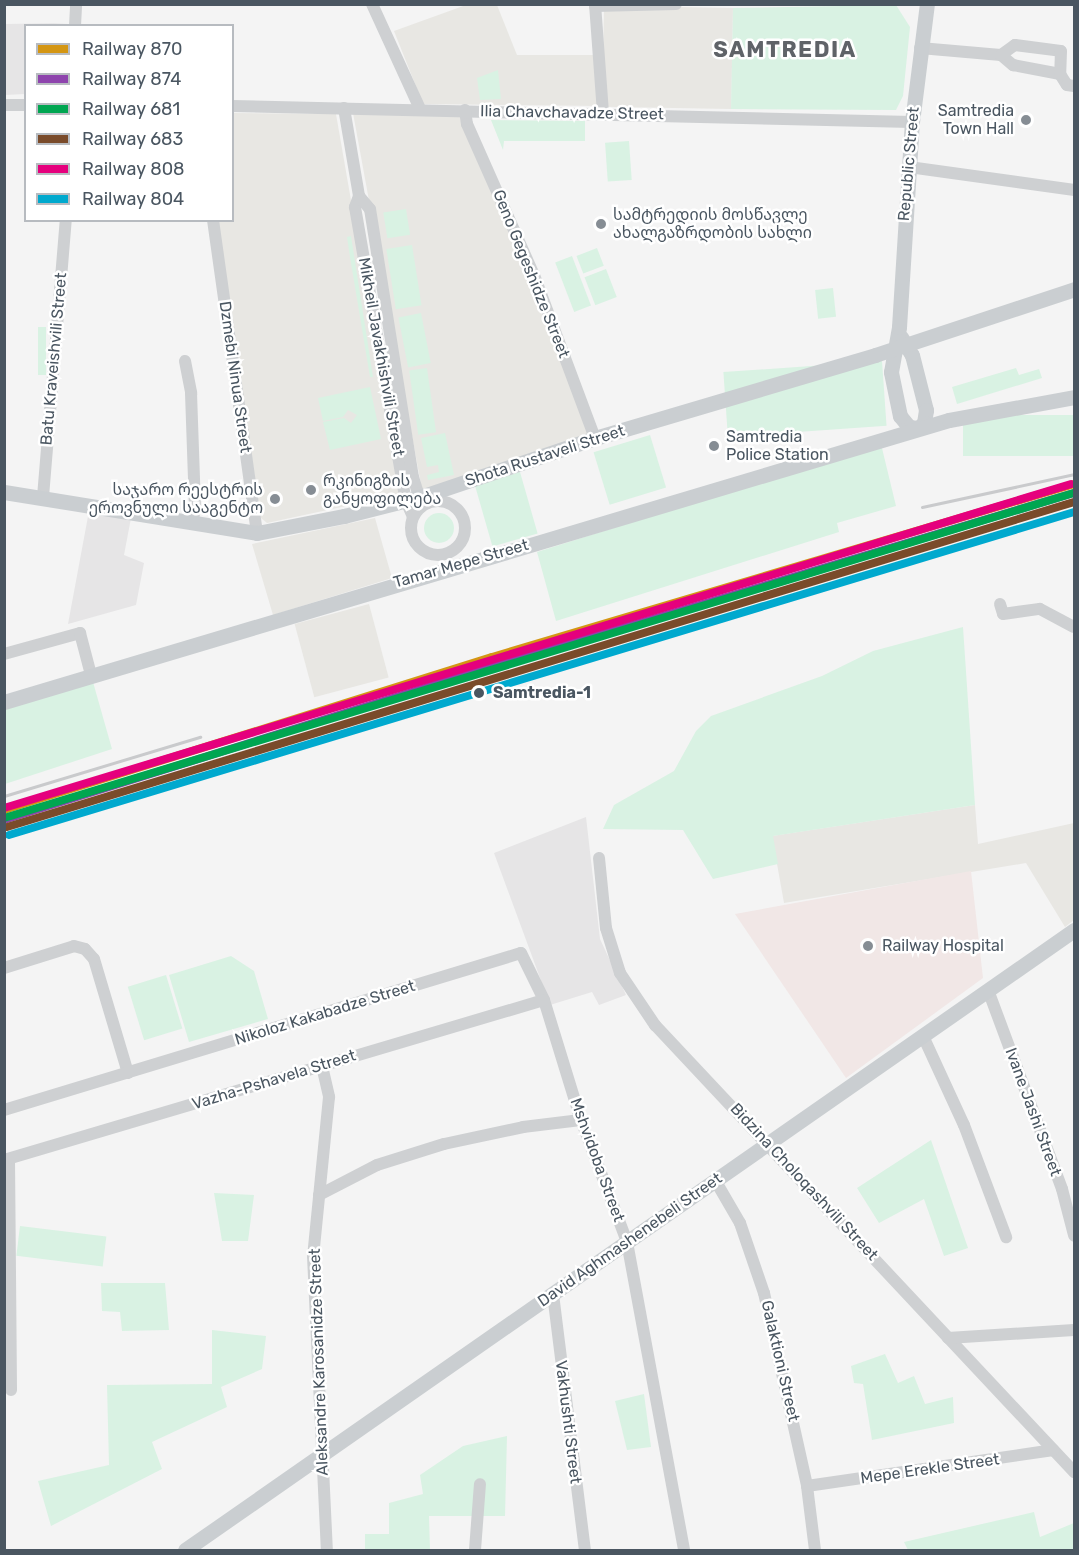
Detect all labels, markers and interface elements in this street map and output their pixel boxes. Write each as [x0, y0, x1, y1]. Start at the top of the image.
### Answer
legend [24, 24, 234, 222]
district label: SAMTREDIA [713, 37, 857, 63]
text: Railway 870 [82, 38, 182, 60]
text: Railway 874 [82, 68, 181, 90]
text: Railway 681 [82, 98, 180, 120]
place label: Samtredia Town Hall [938, 101, 1014, 139]
street label: Ilia Chavchavadze Street [480, 102, 664, 124]
street label: Republic Street [894, 106, 924, 222]
marker: Samtredia Town Hall [1019, 113, 1033, 127]
text: Railway 683 [82, 128, 183, 150]
text: Railway 808 [82, 158, 185, 180]
street label: Geno Gegeshidze Street [488, 187, 574, 361]
text: Railway 804 [82, 188, 184, 210]
place label: სამტრედიის მოსწავლე ახალგაზრდობის სახლი [613, 205, 812, 243]
marker: სამტრედიის მოსწავლე ახალგაზრდობის სახლი [594, 217, 608, 231]
street label: Mikheil Javakhishvili Street [354, 256, 408, 458]
street label: Batu Kraveishvili Street [37, 272, 71, 446]
street label: Dzmebi Ninua Street [215, 300, 255, 454]
street label: Shota Rustaveli Street [463, 421, 627, 491]
place label: Samtredia Police Station [726, 427, 829, 465]
marker: Samtredia Police Station [707, 439, 721, 453]
place label: რკინიგზის განყოფილება [323, 471, 441, 509]
place label: საჯარო რეესტრის ეროვნული სააგენტო [89, 480, 263, 518]
marker: რკინიგზის განყოფილება [304, 483, 318, 497]
marker: საჯარო რეესტრის ეროვნული სააგენტო [268, 492, 282, 506]
street label: Tamar Mepe Street [391, 535, 531, 593]
place label: Samtredia-1 [493, 683, 591, 703]
marker: Samtredia-1 [470, 684, 488, 702]
place label: Railway Hospital [882, 936, 1004, 956]
marker: Railway Hospital [859, 937, 877, 955]
street label: Nikoloz Kakabadze Street [233, 976, 417, 1050]
street label: Ivane Jashi Street [1001, 1045, 1065, 1179]
street label: Vazha-Pshavela Street [190, 1046, 358, 1114]
street label: Mshvidoba Street [566, 1095, 628, 1225]
street label: Bidzina Choloqashvili Street [726, 1099, 882, 1265]
street label: David Aghmashenebeli Street [534, 1169, 726, 1311]
street label: Aleksandre Karosanidze Street [305, 1248, 333, 1476]
street label: Galaktioni Street [757, 1299, 803, 1423]
street label: Vakhushti Street [551, 1359, 585, 1485]
street label: Mepe Erekle Street [859, 1450, 1001, 1488]

